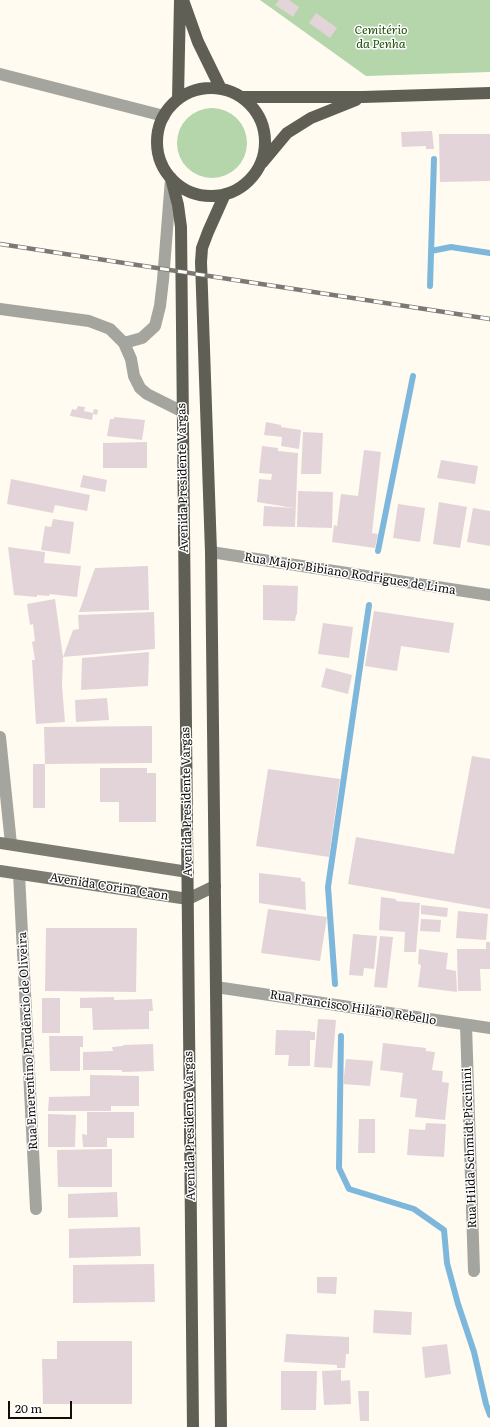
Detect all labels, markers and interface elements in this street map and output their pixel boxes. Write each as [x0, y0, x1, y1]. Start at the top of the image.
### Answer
park label: Cemitério da Penha [355, 23, 407, 51]
street label: Avenida Presidente Vargas [174, 403, 192, 553]
street label: Rua Major Bibiano Rodrigues de Lima [243, 550, 457, 598]
street label: Avenida Presidente Vargas [178, 727, 196, 877]
street label: Avenida Corina Caon [49, 870, 169, 904]
street label: Rua Emerentino Prudêncio de Oliveira [15, 932, 41, 1150]
street label: Rua Francisco Hilário Rebello [269, 988, 437, 1028]
street label: Avenida Presidente Vargas [181, 1051, 199, 1201]
street label: Rua Hilda Schmidt Piccinini [460, 1067, 480, 1229]
scale bar [10, 1393, 74, 1419]
text: 20 m [15, 1399, 42, 1417]

